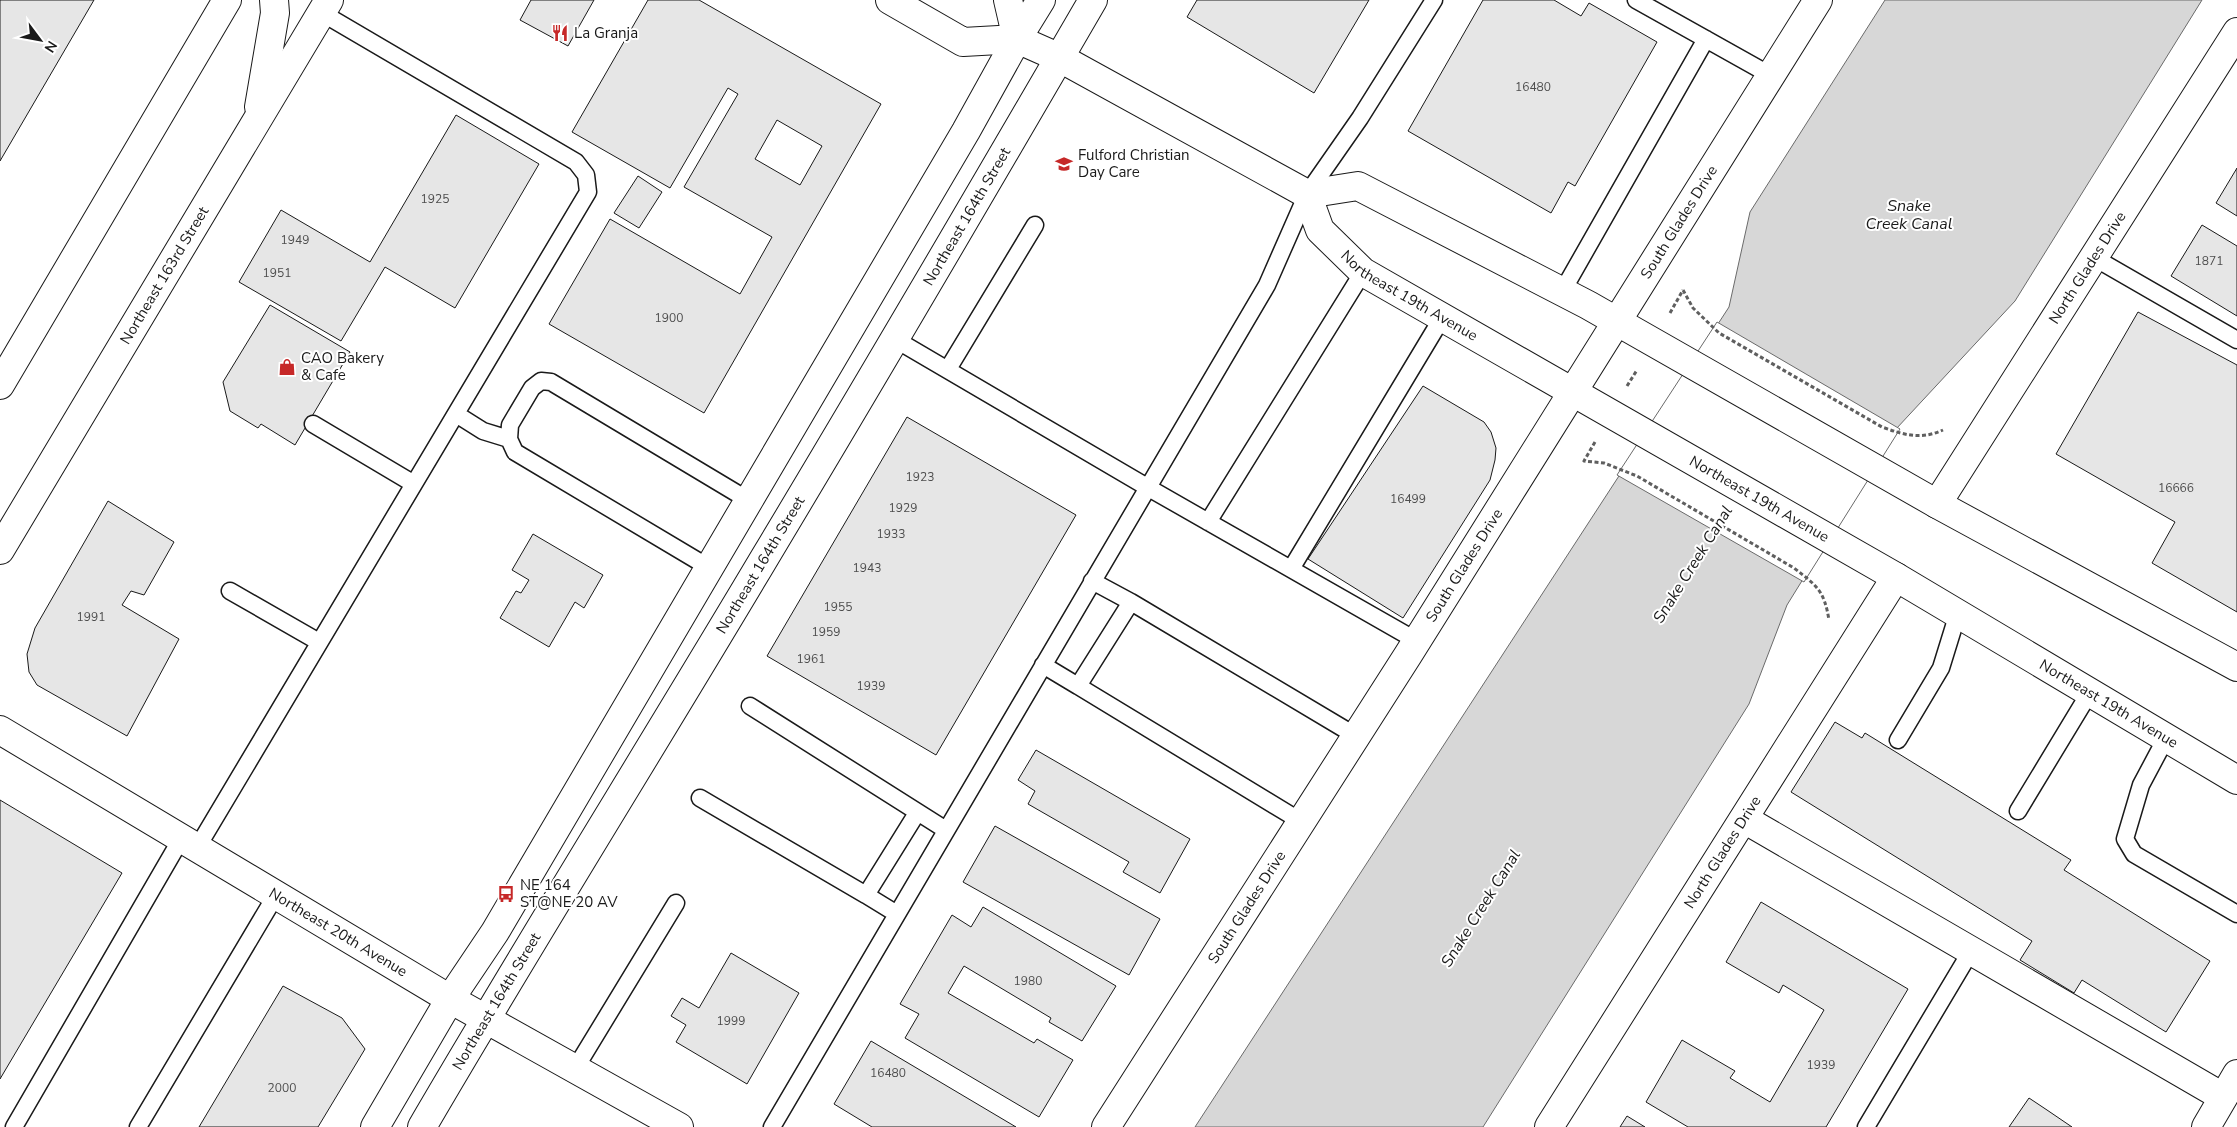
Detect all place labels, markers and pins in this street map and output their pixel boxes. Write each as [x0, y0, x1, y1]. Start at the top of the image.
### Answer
restaurant icon: La Granja [550, 23, 570, 43]
place label: La Granja [574, 23, 638, 43]
place label: Fulford Christian Day Care [1078, 145, 1190, 182]
school or university icon: Fulford Christian Day Care [1054, 154, 1074, 174]
place label: CAO Bakery & Cafe [301, 348, 384, 385]
shop icon: CAO Bakery & Cafe [277, 357, 297, 377]
place label: NE 164 ST@NE 20 AV [520, 875, 618, 912]
bus stop icon: NE 164 ST@NE 20 AV [496, 884, 516, 904]

